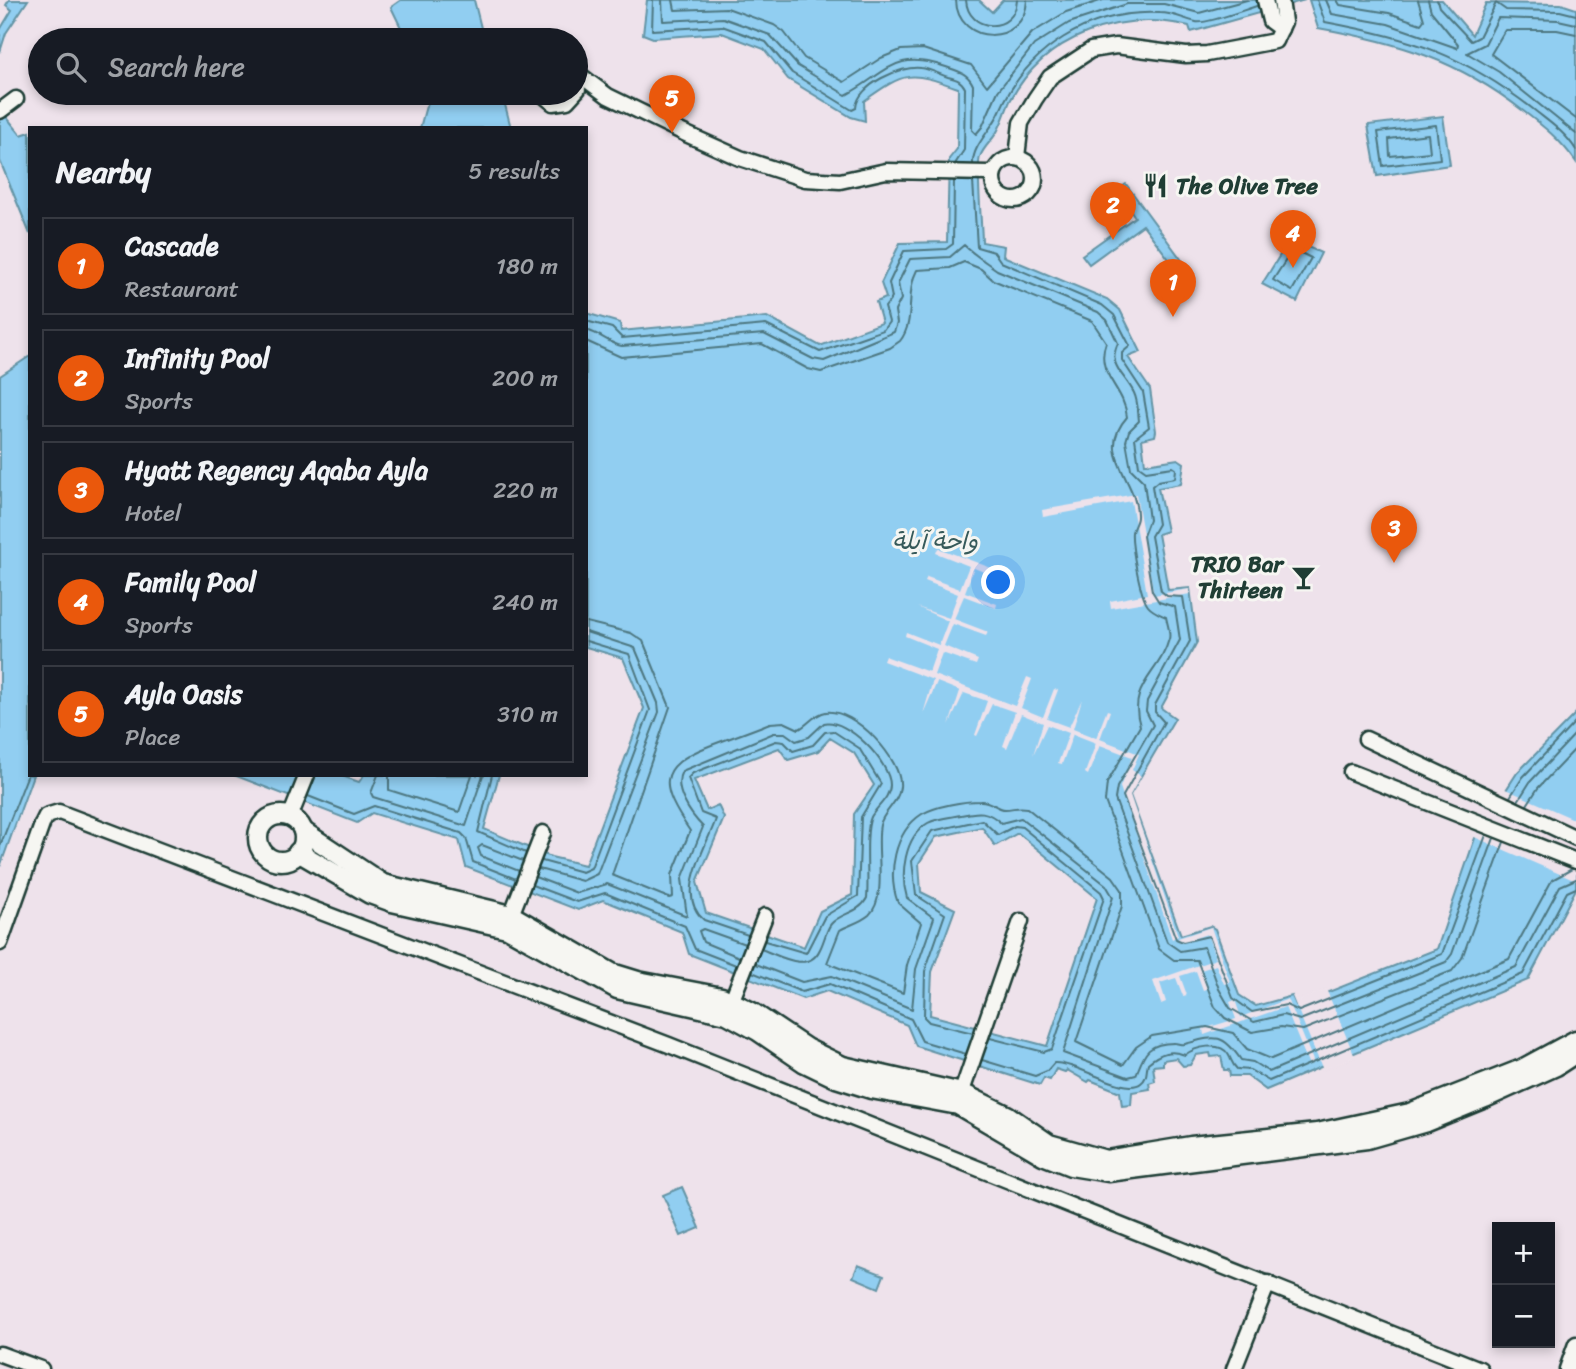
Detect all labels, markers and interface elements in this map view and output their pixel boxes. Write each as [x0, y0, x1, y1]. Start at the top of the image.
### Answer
search box [28, 28, 588, 105]
text: Search here [108, 44, 245, 90]
icon: search [52, 48, 90, 86]
pin: 5 [649, 75, 695, 133]
text: Nearby [56, 145, 151, 199]
text: 5 results [469, 151, 560, 192]
place label: The Olive Tree [1176, 166, 1318, 207]
restaurant icon: The Olive Tree [1142, 172, 1170, 200]
pin: 2 [1090, 182, 1136, 240]
pin: 4 [1270, 210, 1316, 268]
text: Cascade [125, 223, 219, 269]
text: 1 [76, 246, 86, 287]
text: 180 m [496, 246, 558, 287]
pin: 1 [1150, 259, 1196, 317]
text: Restaurant [125, 269, 239, 310]
text: Infinity Pool [125, 335, 270, 381]
text: 2 [74, 358, 88, 399]
text: 200 m [492, 358, 558, 399]
text: Sports [125, 381, 193, 422]
text: Hyatt Regency Aqaba Ayla [125, 447, 428, 493]
text: 3 [75, 470, 87, 511]
text: 220 m [493, 470, 558, 511]
text: Hotel [125, 493, 181, 534]
pin: 3 [1371, 505, 1417, 563]
water label: واحة آيلة [892, 520, 978, 562]
place label: TRIO Bar Thirteen [1191, 544, 1286, 611]
text: Family Pool [125, 559, 256, 605]
bar icon: TRIO Bar Thirteen [1289, 563, 1317, 591]
your location [981, 565, 1015, 599]
text: 4 [74, 582, 88, 623]
text: 240 m [492, 582, 558, 623]
text: Sports [125, 605, 193, 646]
text: Ayla Oasis [125, 671, 242, 717]
text: 5 [74, 694, 88, 735]
text: 310 m [497, 694, 558, 735]
text: Place [125, 717, 180, 758]
map controls [1492, 1222, 1555, 1348]
button: + [1492, 1222, 1555, 1285]
button: − [1492, 1285, 1555, 1348]

